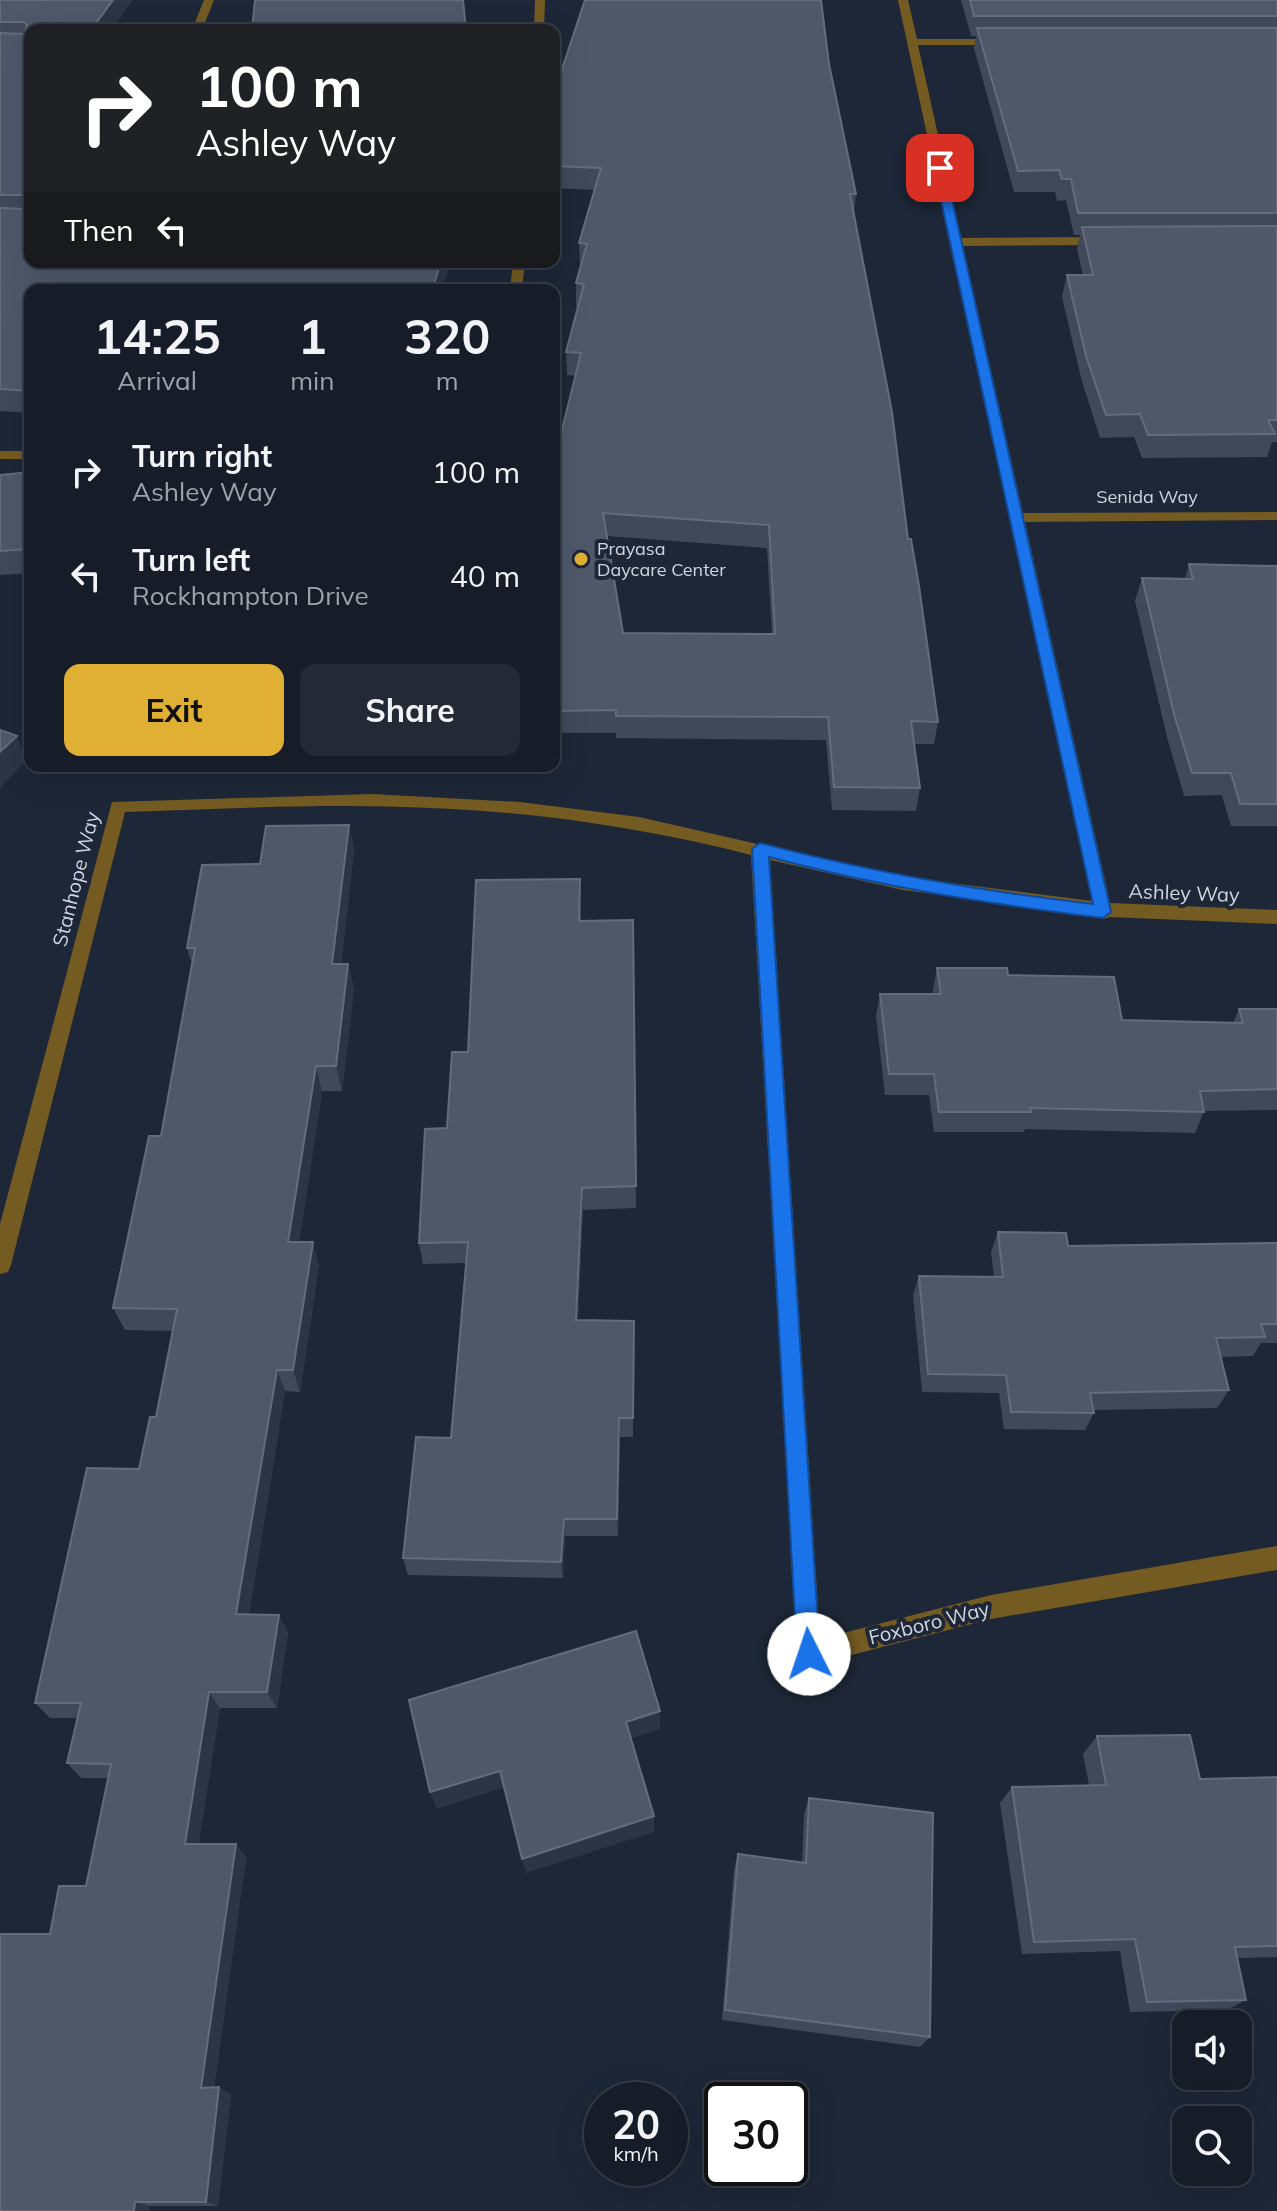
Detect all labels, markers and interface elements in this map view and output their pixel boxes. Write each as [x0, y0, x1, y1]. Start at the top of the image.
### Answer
text: 100 m [196, 51, 363, 121]
icon: right [64, 56, 168, 160]
text: Ashley Way [196, 120, 396, 165]
pin [906, 134, 974, 202]
icon: arrive [918, 146, 962, 190]
icon: left [150, 208, 194, 252]
text: Then [64, 211, 134, 249]
text: 14:25 [94, 306, 221, 366]
text: 1 [298, 306, 327, 366]
text: 320 [404, 306, 490, 366]
text: Arrival [117, 364, 197, 397]
text: min [290, 364, 334, 397]
text: m [436, 364, 459, 397]
text: Turn right [132, 437, 272, 475]
icon: right [64, 450, 108, 494]
text: 100 m [432, 453, 520, 491]
text: Ashley Way [132, 475, 277, 508]
street label: Senida Way [1096, 485, 1198, 508]
place label: Prayasa Daycare Center [597, 537, 726, 581]
text: Turn left [132, 541, 250, 579]
marker: Prayasa Daycare Center [572, 550, 590, 568]
icon: left [64, 554, 108, 598]
text: 40 m [450, 557, 520, 595]
text: Rockhampton Drive [132, 579, 369, 612]
button: Exit [64, 664, 284, 756]
button: Share [300, 664, 520, 756]
street label: Stanhope Way [47, 809, 104, 949]
street label: Ashley Way [1128, 878, 1240, 907]
street label: Foxboro Way [866, 1595, 992, 1650]
position arrow [767, 1612, 851, 1696]
map controls [1172, 2010, 1252, 2186]
button: sound [1172, 2010, 1252, 2090]
speed limit sign: 30 [704, 2082, 808, 2186]
text: 20 [612, 2099, 660, 2149]
button: search [1172, 2106, 1252, 2186]
text: km/h [613, 2141, 659, 2166]

